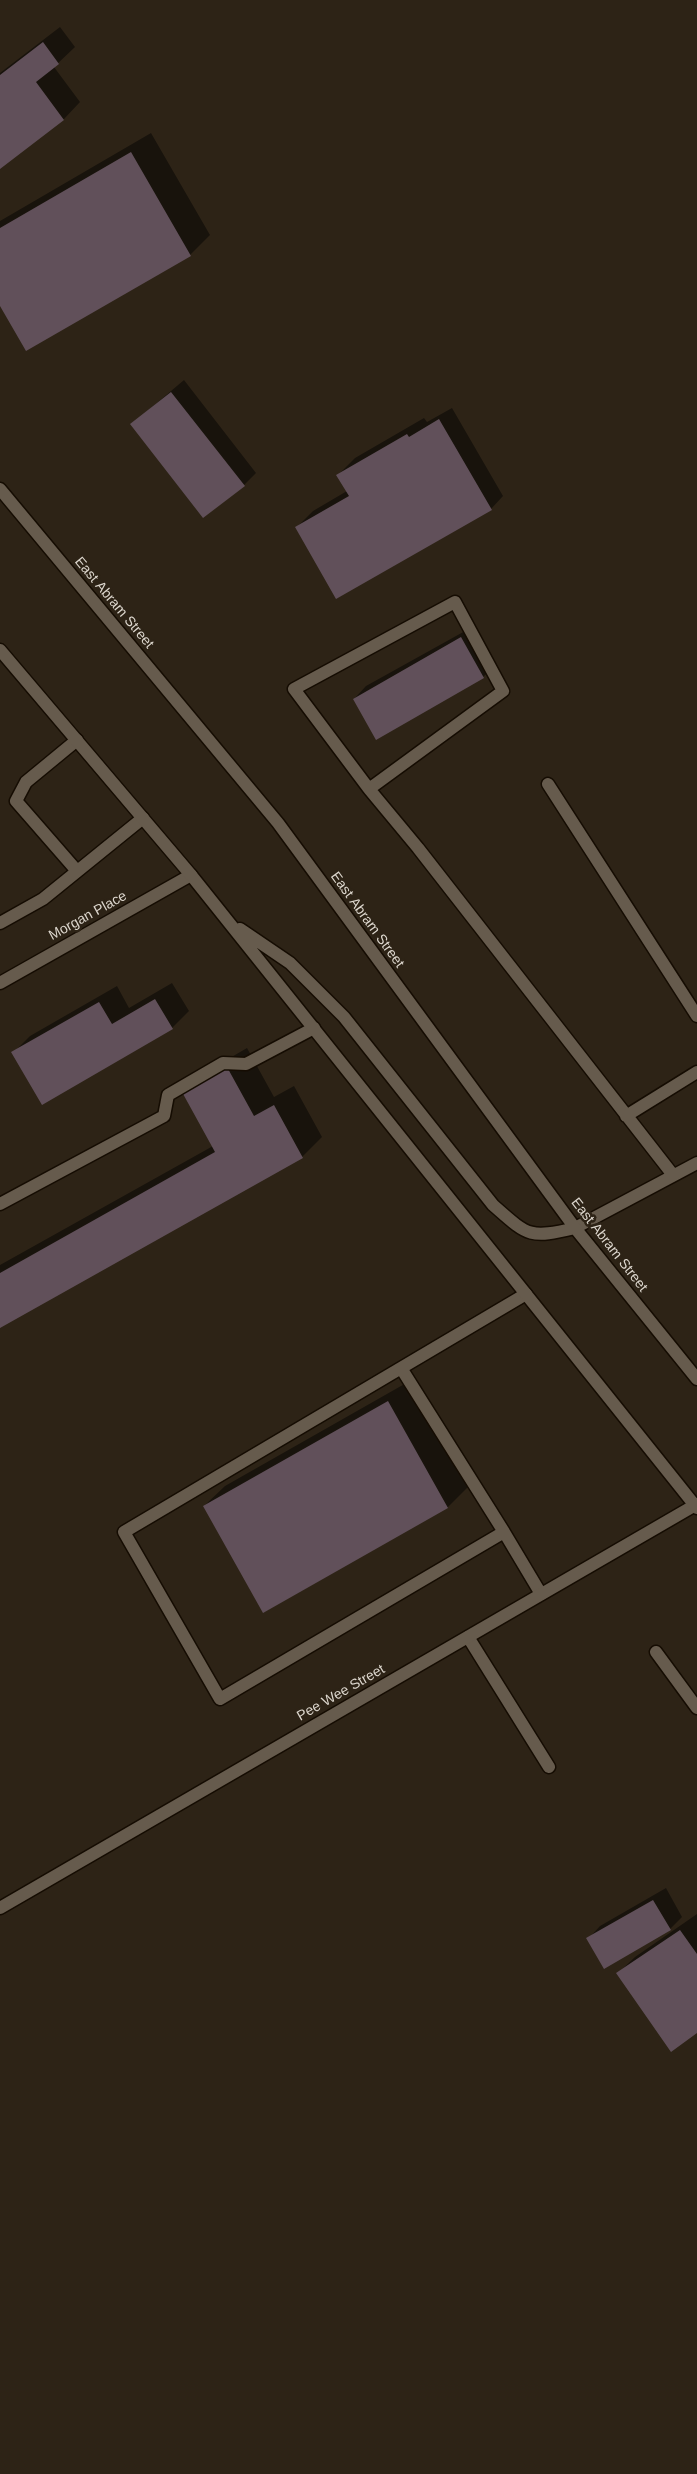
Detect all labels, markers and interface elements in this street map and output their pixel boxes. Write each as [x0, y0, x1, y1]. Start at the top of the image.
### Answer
street label: East Abram Street [71, 554, 157, 652]
street label: East Abram Street [327, 869, 407, 971]
street label: Morgan Place [46, 888, 130, 944]
street label: East Abram Street [567, 1195, 651, 1295]
street label: Pee Wee Street [294, 1661, 388, 1725]

